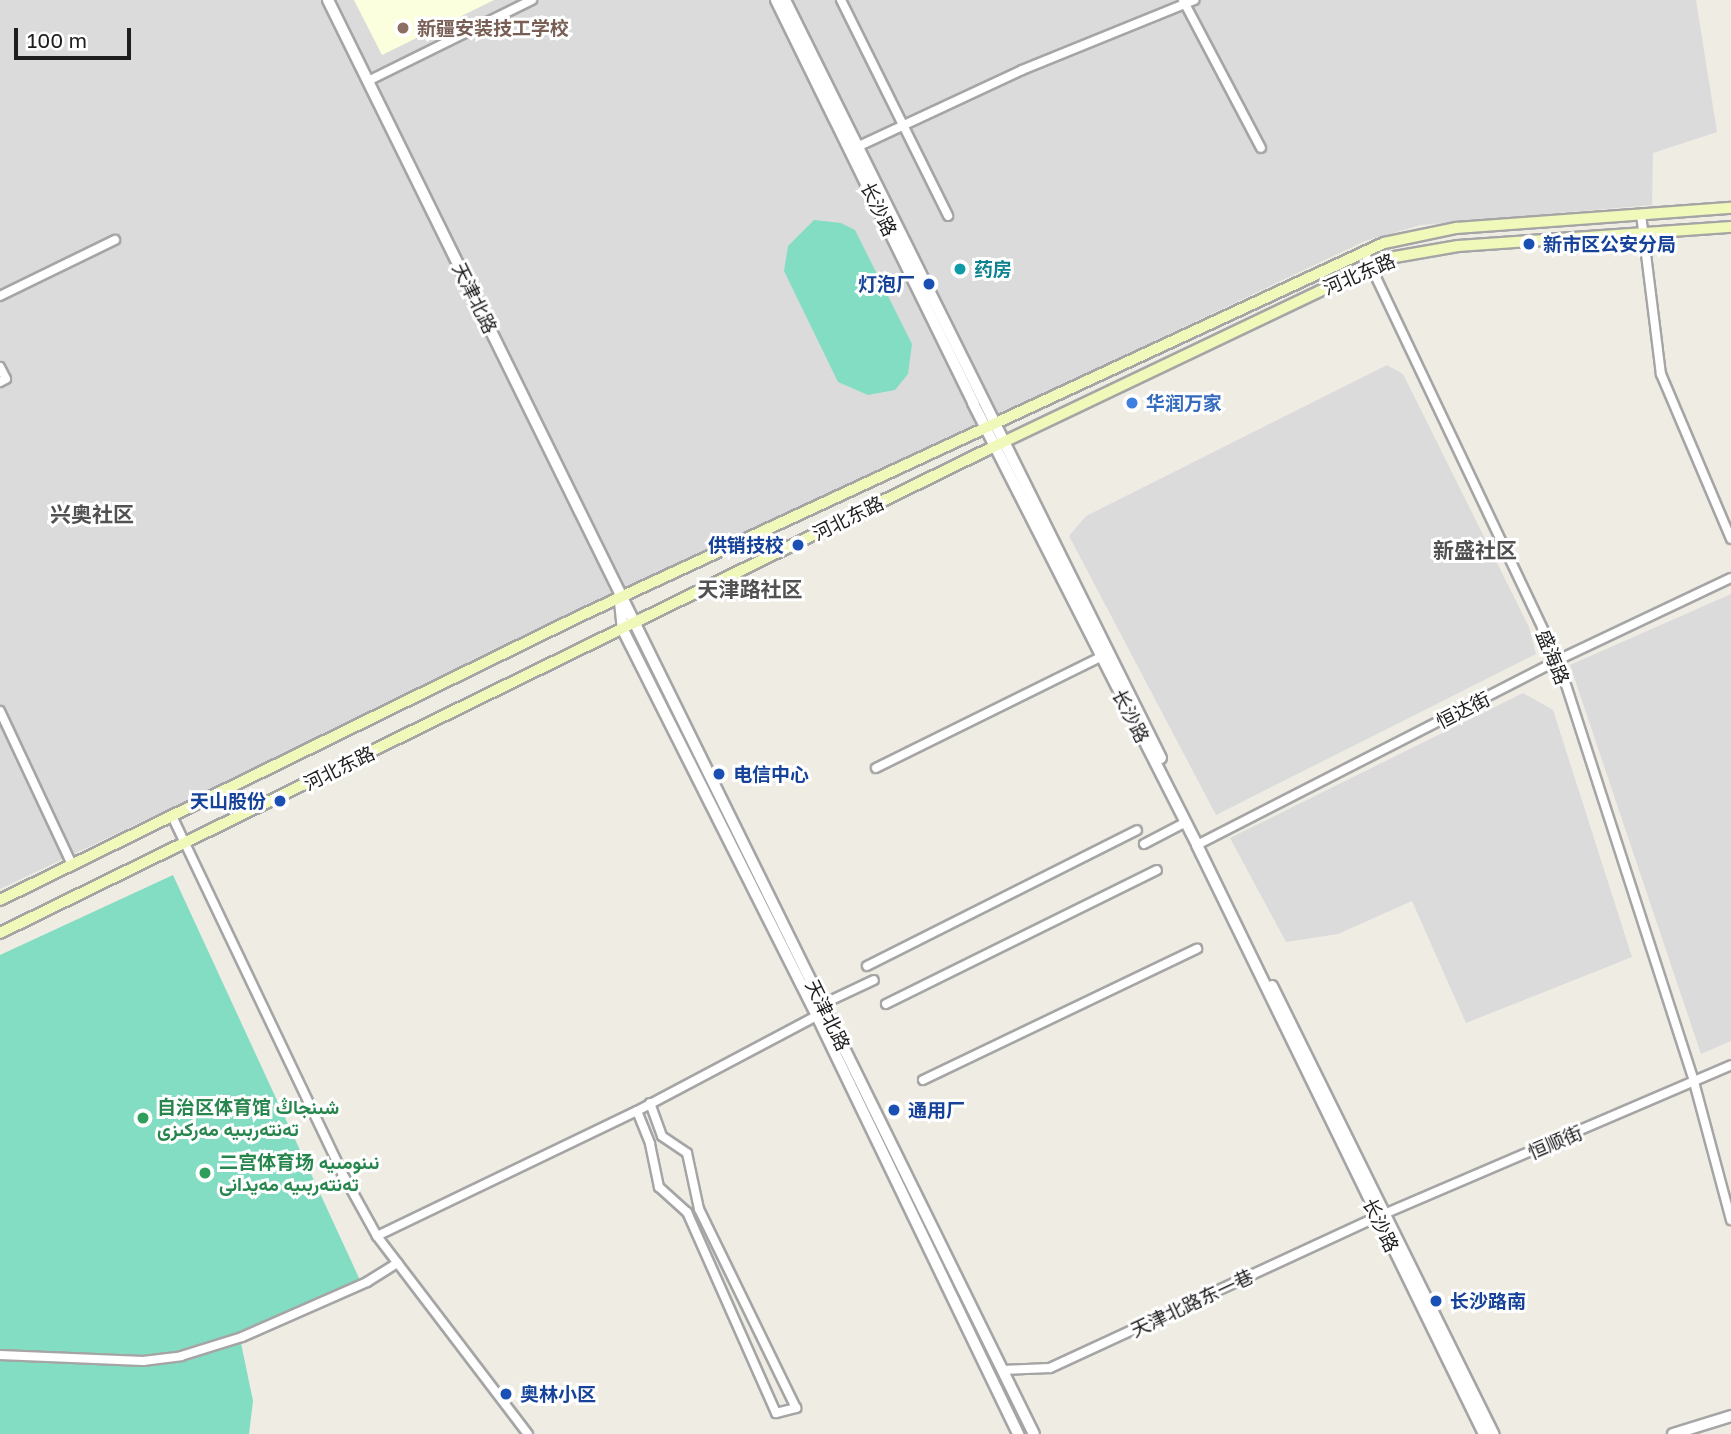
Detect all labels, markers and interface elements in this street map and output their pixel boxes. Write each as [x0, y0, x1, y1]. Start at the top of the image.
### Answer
scale bar [18, 14, 135, 58]
place label: 新疆安装技工学校 [417, 17, 569, 39]
marker: 新疆安装技工学校 [395, 20, 411, 36]
text: 100 m [27, 27, 87, 53]
street label: 长沙路 [856, 178, 902, 240]
place label: 新市区公安分局 [1543, 233, 1676, 255]
marker: 新市区公安分局 [1521, 236, 1537, 252]
street label: 河北东路 [1320, 249, 1398, 299]
place label: 药房 [974, 258, 1012, 280]
street label: 天津北路 [448, 259, 502, 337]
marker: 药房 [952, 261, 968, 277]
place label: 灯泡厂 [858, 273, 915, 295]
marker: 灯泡厂 [921, 276, 937, 292]
place label: 华润万家 [1146, 392, 1222, 414]
marker: 华润万家 [1124, 395, 1140, 411]
street label: 河北东路 [809, 491, 887, 545]
district label: 兴奥社区 [50, 501, 134, 527]
place label: 供销技校 [708, 534, 784, 556]
marker: 供销技校 [790, 537, 806, 553]
district label: 新盛社区 [1433, 537, 1517, 563]
district label: 天津路社区 [698, 576, 802, 602]
street label: 盛海路 [1532, 626, 1574, 688]
street label: 长沙路 [1108, 685, 1154, 747]
street label: 恒达街 [1432, 687, 1494, 733]
street label: 河北东路 [300, 741, 378, 795]
place label: 电信中心 [733, 763, 809, 785]
marker: 电信中心 [711, 766, 727, 782]
place label: 天山股份 [190, 790, 266, 812]
marker: 天山股份 [272, 793, 288, 809]
street label: 天津北路 [801, 976, 855, 1054]
place label: 自治区体育馆 شىنجاڭ تەنتەربىيە مەركىزى [157, 1096, 339, 1140]
place label: 通用厂 [908, 1099, 965, 1121]
marker: 通用厂 [886, 1102, 902, 1118]
marker: 自治区体育馆 شىنجاڭ تەنتەربىيە مەركىزى [135, 1110, 151, 1126]
street label: 恒顺街 [1524, 1120, 1586, 1164]
place label: 二宫体育场 نىنومىيە تەنتەربىيە مەيدانى [219, 1151, 379, 1195]
marker: 二宫体育场 نىنومىيە تەنتەربىيە مەيدانى [197, 1165, 213, 1181]
street label: 长沙路 [1358, 1194, 1404, 1256]
street label: 天津北路东一巷 [1127, 1265, 1257, 1341]
place label: 长沙路南 [1450, 1290, 1526, 1312]
marker: 长沙路南 [1428, 1293, 1444, 1309]
place label: 奥林小区 [520, 1383, 596, 1405]
marker: 奥林小区 [498, 1386, 514, 1402]

